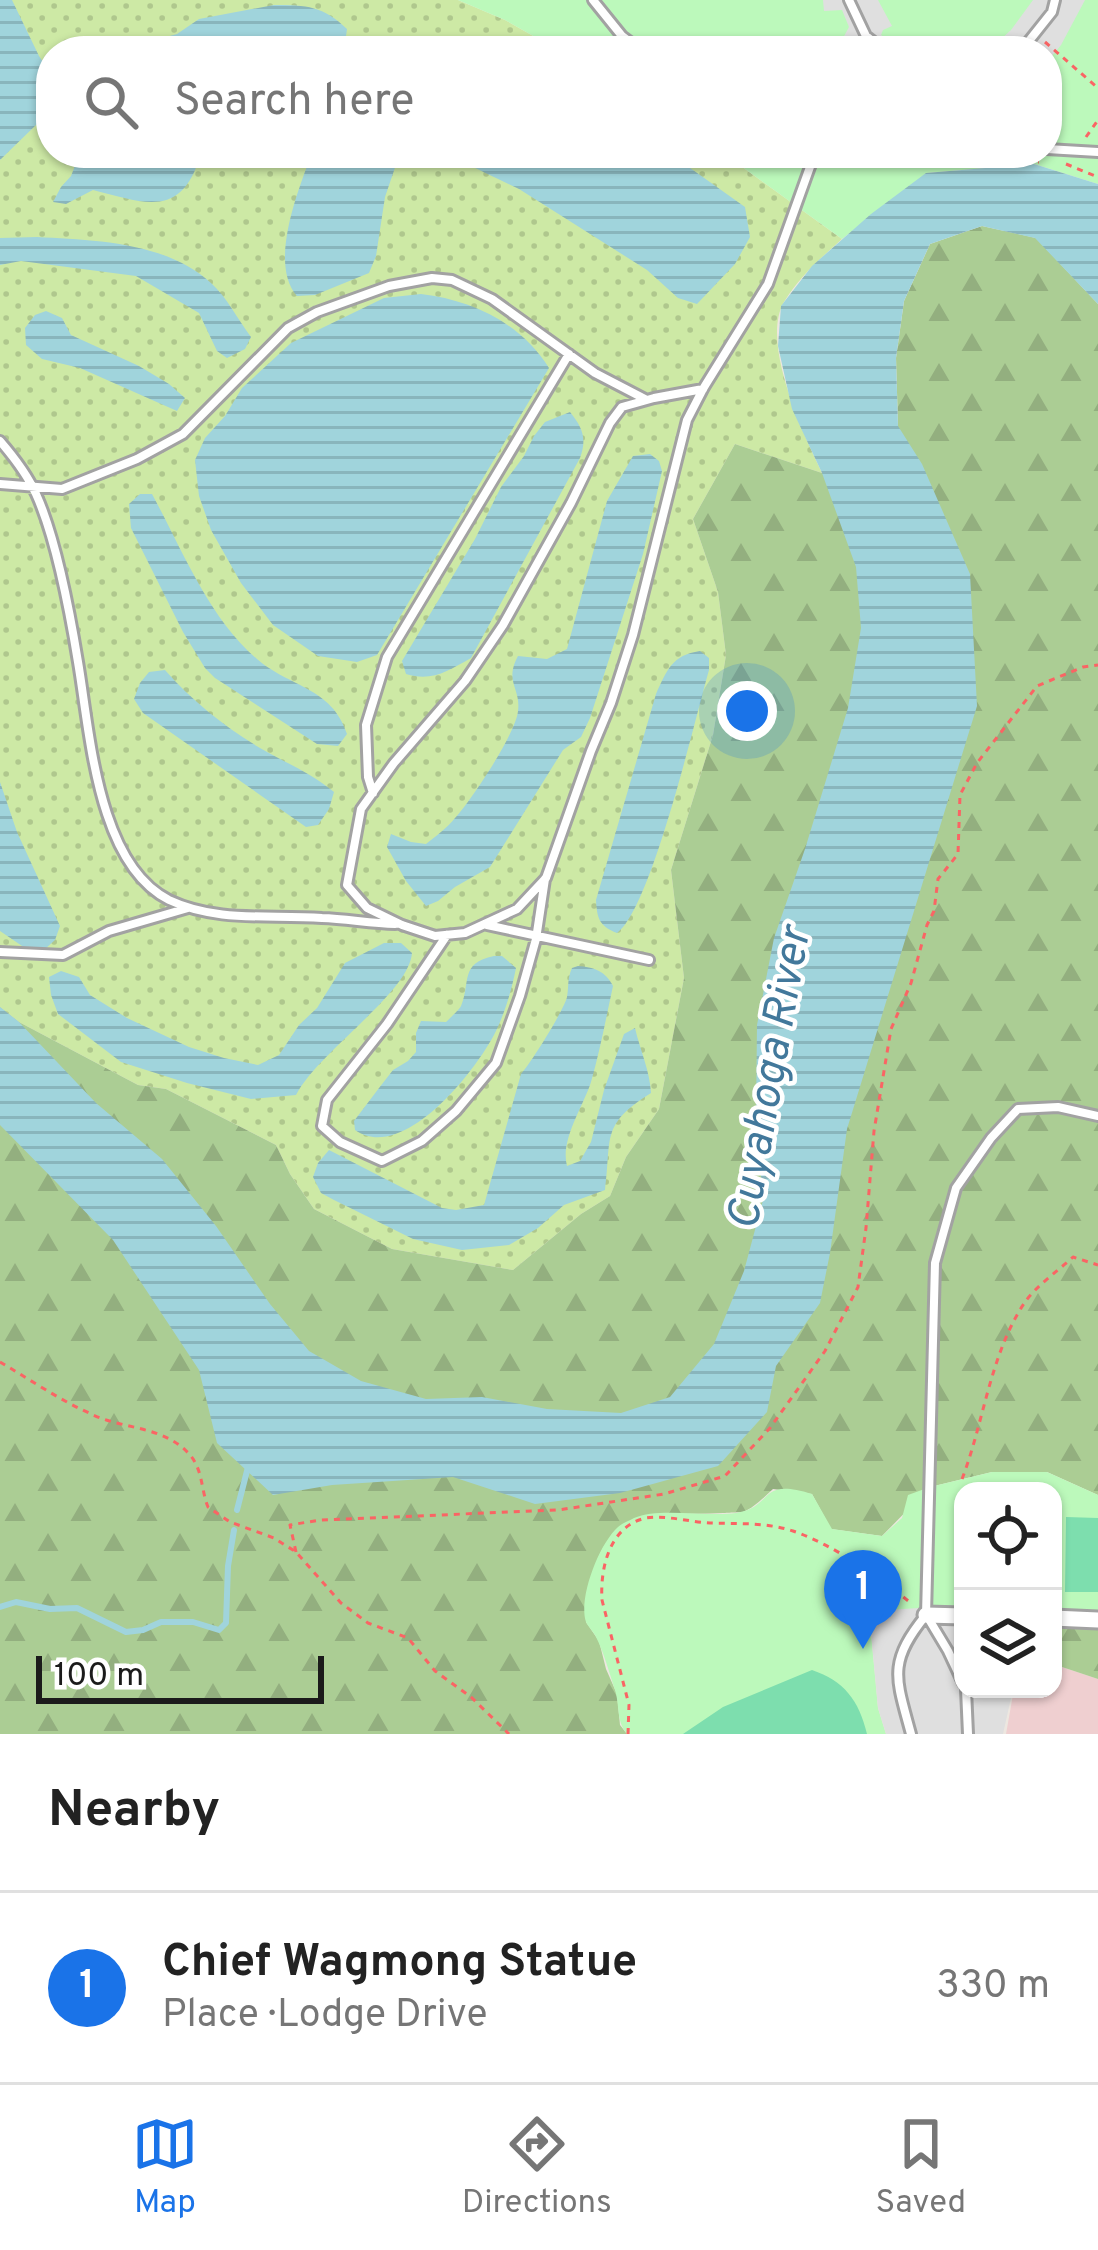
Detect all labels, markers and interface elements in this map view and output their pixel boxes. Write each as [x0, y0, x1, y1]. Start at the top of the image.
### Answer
search box [36, 36, 1062, 168]
icon: search [78, 69, 144, 135]
text: Search here [174, 74, 414, 131]
your location [717, 681, 777, 741]
water label: Cuyahoga River [717, 919, 827, 1235]
map controls [954, 1482, 1062, 1698]
button: locate [954, 1482, 1062, 1590]
pin: 1 [824, 1550, 902, 1649]
button: layers [954, 1590, 1062, 1698]
scale bar [36, 1650, 324, 1703]
text: 100 m [54, 1656, 144, 1698]
text: Nearby [48, 1780, 220, 1845]
text: Chief Wagmong Statue [162, 1935, 637, 1992]
text: 1 [79, 1963, 95, 2012]
text: 330 m [936, 1963, 1050, 2012]
text: Place · Lodge Drive [162, 1992, 487, 2041]
tab: Map [132, 2111, 198, 2225]
tab: Directions [462, 2111, 612, 2225]
tab: Saved [875, 2111, 966, 2225]

